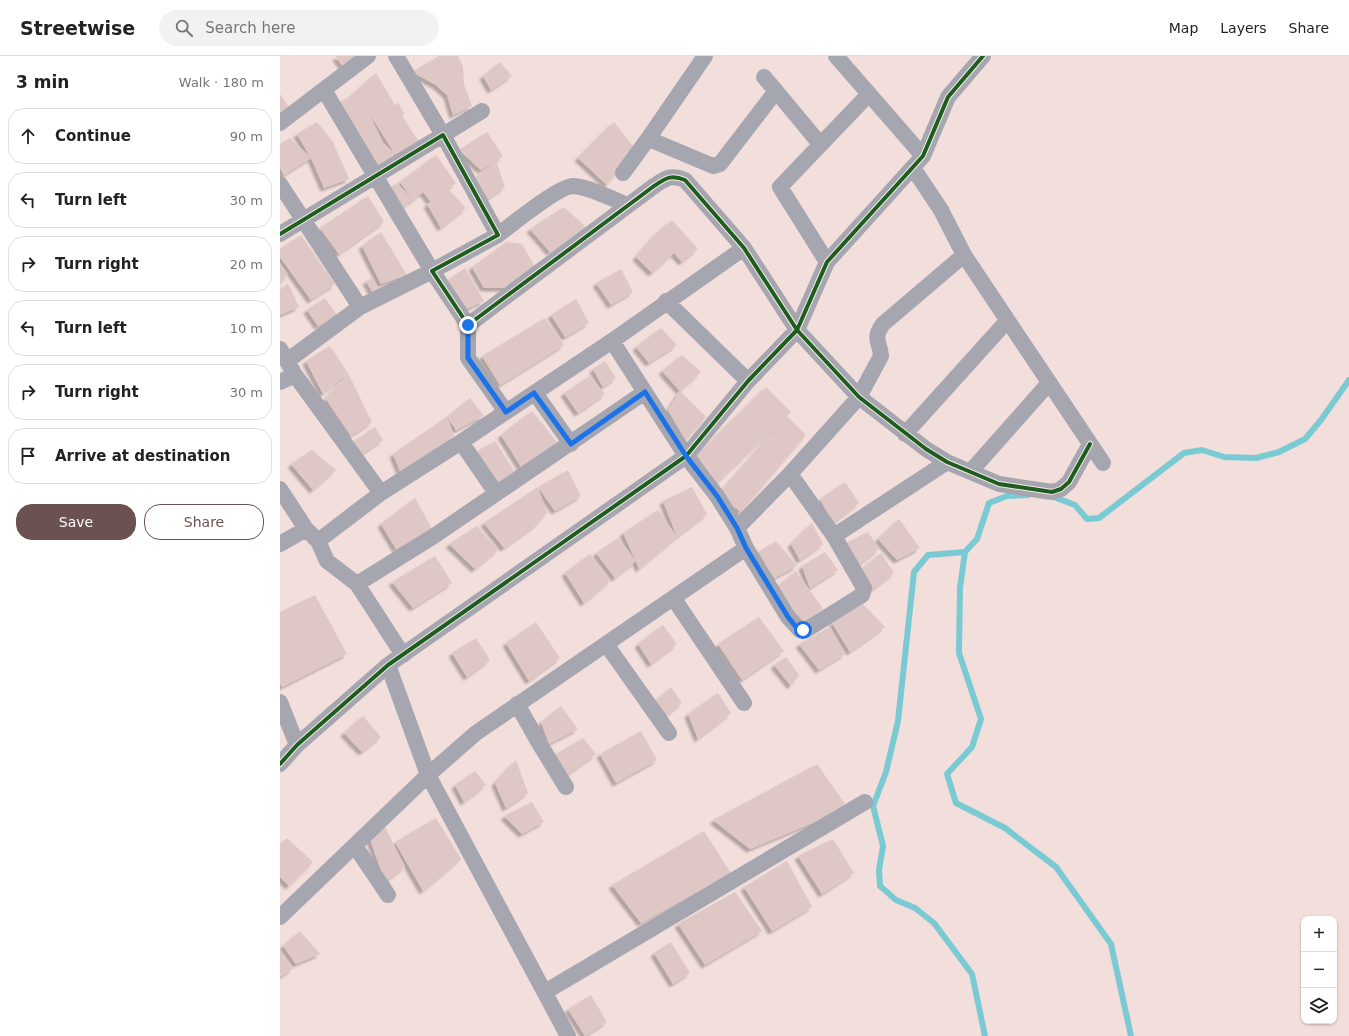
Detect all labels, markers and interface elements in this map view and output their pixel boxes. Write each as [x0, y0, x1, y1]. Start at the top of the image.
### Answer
search box [159, 10, 439, 46]
text: Streetwise [20, 17, 135, 39]
icon: search [173, 17, 195, 39]
text: Search here [205, 19, 295, 37]
text: Map [1169, 20, 1198, 36]
text: Layers [1220, 20, 1267, 36]
text: Share [1289, 20, 1329, 36]
text: 3 min [16, 72, 69, 92]
text: Walk · 180 m [179, 75, 264, 90]
icon: ahead [17, 125, 39, 147]
text: Continue [55, 127, 131, 145]
text: 90 m [230, 129, 263, 144]
icon: left [17, 189, 39, 211]
text: Turn left [55, 191, 127, 209]
text: 30 m [230, 193, 263, 208]
icon: right [17, 253, 39, 275]
text: Turn right [55, 255, 139, 273]
text: 20 m [230, 257, 263, 272]
route end [459, 316, 477, 334]
icon: left [17, 317, 39, 339]
text: Turn left [55, 319, 127, 337]
text: 10 m [230, 321, 263, 336]
icon: right [17, 381, 39, 403]
text: Turn right [55, 383, 139, 401]
text: 30 m [230, 385, 263, 400]
icon: arrive [17, 445, 39, 467]
text: Arrive at destination [55, 447, 230, 465]
button: Save [16, 504, 136, 540]
button: Share [144, 504, 264, 540]
route start [794, 621, 812, 639]
map controls [1301, 916, 1337, 1024]
button: + [1301, 916, 1337, 952]
button: − [1301, 952, 1337, 988]
button: layers [1301, 988, 1337, 1024]

